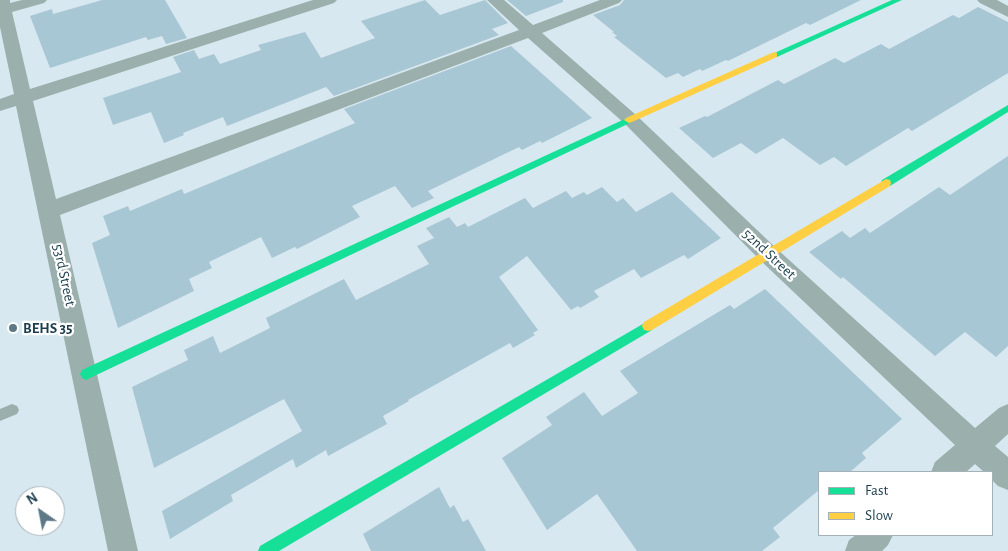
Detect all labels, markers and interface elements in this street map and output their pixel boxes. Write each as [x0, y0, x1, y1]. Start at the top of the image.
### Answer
street label: 52nd Street [739, 225, 799, 283]
street label: 53rd Street [49, 242, 79, 308]
place label: BEHS 35 [23, 319, 72, 337]
marker: BEHS 35 [7, 322, 19, 334]
legend [818, 471, 993, 536]
text: Fast [865, 483, 888, 498]
north arrow [15, 486, 65, 536]
text: N [24, 491, 40, 508]
text: Slow [865, 508, 893, 523]

